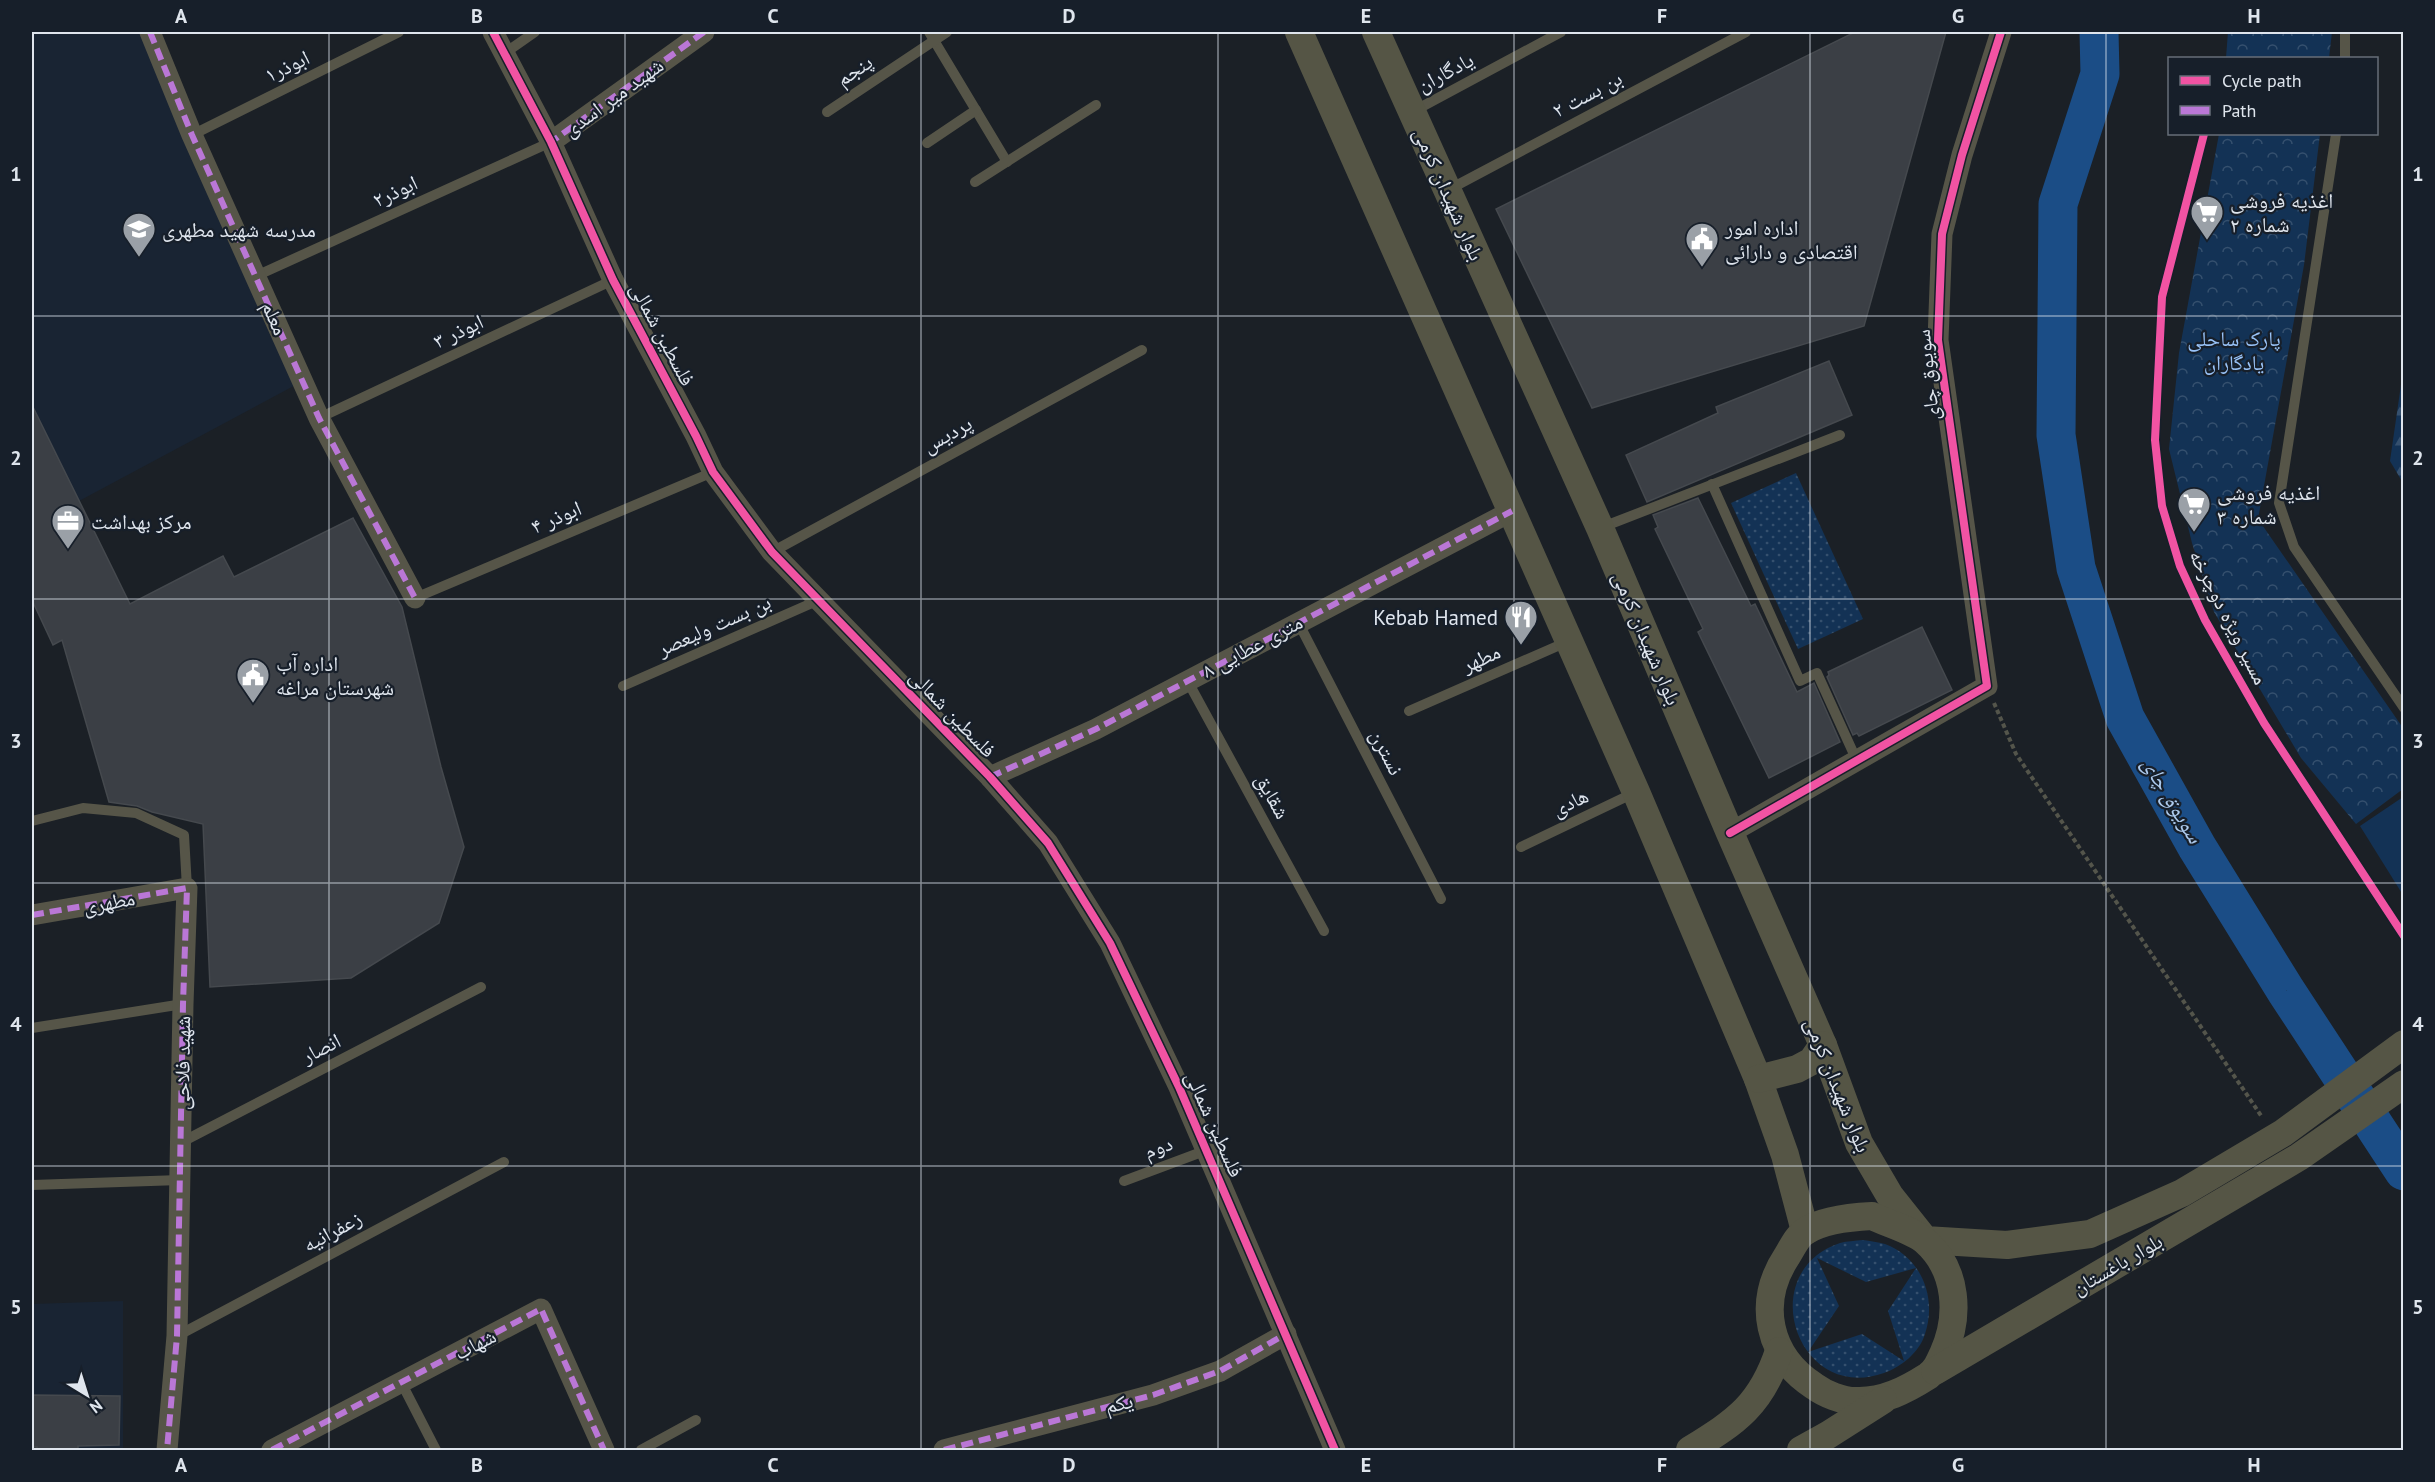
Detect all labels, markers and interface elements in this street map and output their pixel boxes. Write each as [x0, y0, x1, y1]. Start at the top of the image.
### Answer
text: A [175, 3, 188, 29]
text: B [471, 3, 483, 29]
text: C [767, 3, 779, 29]
text: D [1063, 3, 1076, 29]
text: E [1361, 3, 1371, 29]
text: F [1657, 3, 1667, 29]
text: G [1952, 3, 1964, 29]
text: H [2247, 3, 2261, 29]
street label: ابوذر۱ [260, 44, 314, 88]
street label: یادگاران [1412, 46, 1478, 98]
street label: پنجم [831, 48, 878, 93]
street label: شهید میر اسدی [557, 51, 669, 143]
legend [2168, 57, 2378, 135]
street label: بن بست ۲ [1547, 64, 1627, 124]
text: Cycle path [2222, 69, 2302, 92]
text: Path [2222, 99, 2256, 122]
street label: بلوار شهیدان کرمی [1408, 123, 1490, 265]
text: 1 [10, 161, 22, 187]
text: 1 [2412, 161, 2424, 187]
street label: ابوذر۲ [368, 169, 422, 213]
place label: اغذیه فروشی شماره ۲ [2230, 187, 2333, 238]
supermarket icon: اغذیه فروشی شماره ۲ [2189, 194, 2225, 241]
school or university icon: مدرسه شهید مطهری [121, 211, 157, 258]
place label: اداره امور اقتصادی و دارائی [1724, 214, 1858, 265]
place label: مدرسه شهید مطهری [162, 216, 316, 243]
public building icon: اداره امور اقتصادی و دارائی [1684, 221, 1720, 268]
street label: فلسطین شمالی [625, 278, 701, 390]
street label: معلم [255, 297, 294, 340]
street label: ابوذر ۳ [429, 308, 487, 354]
park label: پارک ساحلی یادگاران [2187, 325, 2281, 376]
street label: سویوق چای [1909, 328, 1945, 422]
street label: پردیس [917, 409, 977, 459]
text: 2 [10, 445, 22, 471]
text: 2 [2412, 445, 2424, 471]
place label: اغذیه فروشی شماره ۳ [2217, 479, 2320, 530]
supermarket icon: اغذیه فروشی شماره ۳ [2176, 486, 2212, 533]
street label: ابوذر ۴ [527, 494, 585, 540]
office icon: مرکز بهداشت [50, 503, 86, 550]
place label: مرکز بهداشت [91, 508, 192, 535]
street label: مسیر ویژه دوچرخه [2183, 545, 2275, 689]
street label: بلوار شهیدان کرمی [1607, 567, 1687, 709]
street label: بن بست ولیعصر [652, 588, 775, 662]
restaurant icon: Kebab Hamed [1503, 599, 1539, 646]
place label: Kebab Hamed [1373, 604, 1498, 631]
street label: ۸ متری عطایی [1197, 608, 1307, 684]
street label: مطهر [1457, 638, 1504, 679]
place label: اداره آب شهرستان مراغه [276, 650, 394, 701]
public building icon: اداره آب شهرستان مراغه [235, 657, 271, 704]
street label: فلسطین شمالی [904, 663, 1002, 763]
street label: نسترن [1364, 724, 1410, 780]
text: 3 [10, 728, 22, 754]
text: 3 [2412, 728, 2424, 754]
water label: سویوق چای [2136, 752, 2210, 849]
street label: شقایق [1250, 768, 1296, 824]
street label: هادی [1547, 782, 1593, 822]
street label: مطهری [81, 884, 137, 920]
text: 4 [10, 1011, 22, 1037]
text: 4 [2412, 1011, 2424, 1037]
street label: بلوار شهیدان کرمی [1799, 1014, 1877, 1156]
street label: شهید فلاحی [168, 1016, 196, 1110]
street label: انصار [296, 1027, 345, 1070]
street label: فلسطین شمالی [1180, 1067, 1250, 1181]
street label: دوم [1140, 1129, 1177, 1166]
street label: زعفرانیه [298, 1204, 366, 1258]
street label: بلوار باغستان [2067, 1227, 2167, 1301]
text: 5 [10, 1294, 22, 1320]
text: 5 [2412, 1294, 2424, 1320]
street label: شهاب [450, 1322, 500, 1366]
north arrow [57, 1365, 117, 1425]
street label: یکم [1102, 1387, 1136, 1420]
text: N [86, 1396, 107, 1418]
text: A [175, 1452, 188, 1478]
text: B [471, 1452, 483, 1478]
text: C [767, 1452, 779, 1478]
text: D [1063, 1452, 1076, 1478]
text: E [1361, 1452, 1371, 1478]
text: F [1657, 1452, 1667, 1478]
text: G [1952, 1452, 1964, 1478]
text: H [2247, 1452, 2261, 1478]

